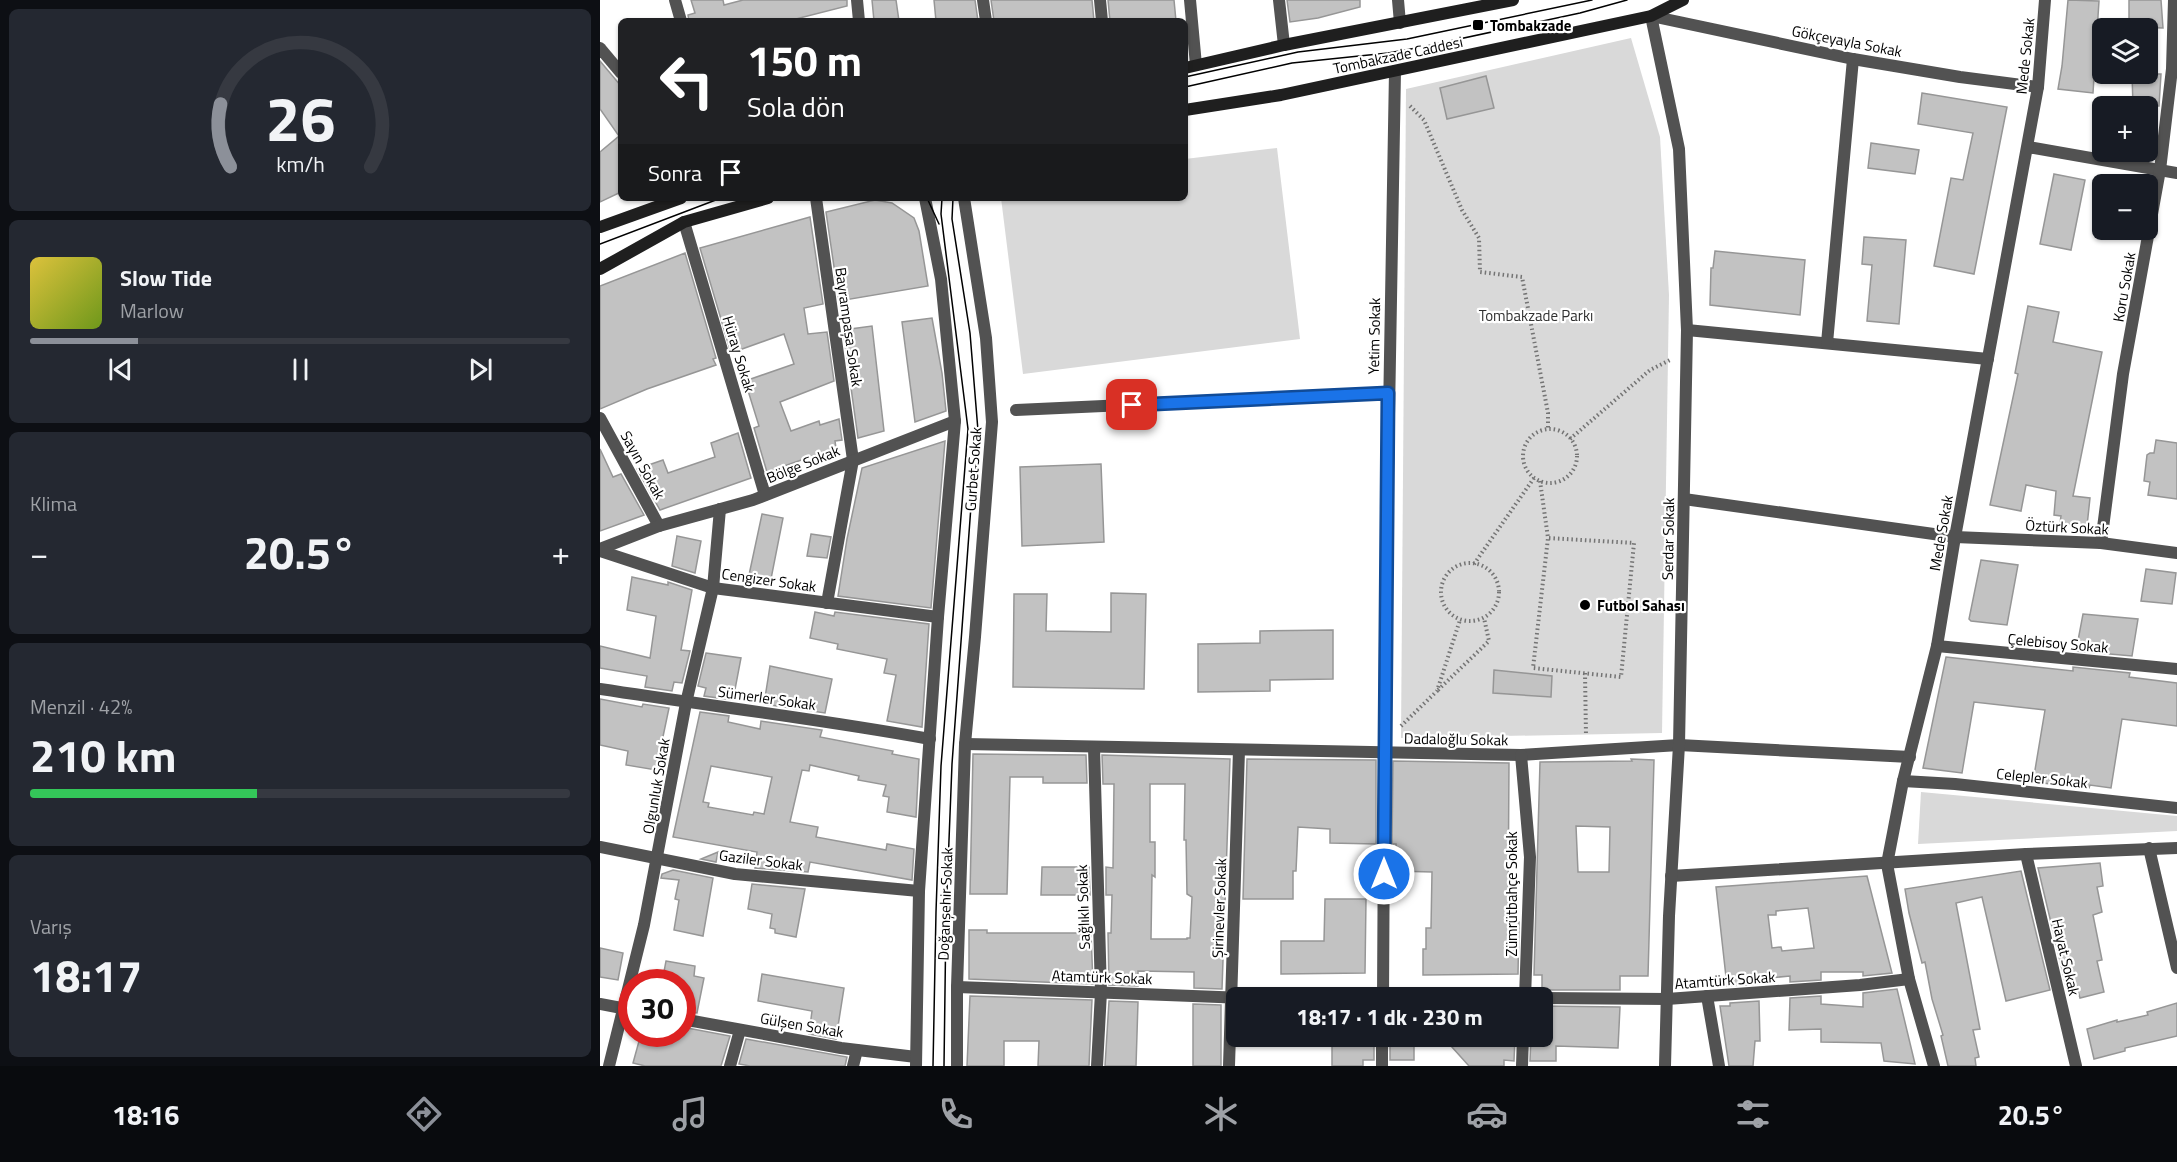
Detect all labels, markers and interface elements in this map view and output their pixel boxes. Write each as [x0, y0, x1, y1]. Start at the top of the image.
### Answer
place label: Tombakzade [1490, 14, 1572, 37]
street label: Mede Sokak [2010, 17, 2040, 95]
marker: Tombakzade [1471, 18, 1485, 32]
map controls [2092, 18, 2158, 240]
button: layers [2092, 18, 2158, 84]
street label: Gökçeyayla Sokak [1790, 19, 1904, 63]
text: 150 m [747, 28, 862, 92]
street label: Tombakzade Caddesi [1331, 30, 1465, 80]
icon: left [648, 42, 726, 120]
text: 26 [265, 70, 335, 165]
text: Sola dön [747, 86, 845, 127]
button: + [2092, 96, 2158, 162]
text: km/h [276, 149, 324, 181]
text: Sonra [648, 156, 702, 190]
icon: arrive [714, 156, 747, 189]
button: − [2092, 174, 2158, 240]
street label: Koru Sokak [2107, 250, 2141, 324]
text: Slow Tide [120, 261, 212, 295]
street label: Bayrampaşa Sokak [829, 266, 869, 388]
text: Marlow [120, 295, 184, 326]
street label: Yetim Sokak [1362, 297, 1386, 375]
park label: Tombakzade Parkı [1479, 304, 1593, 327]
street label: Hüray Sokak [716, 313, 762, 395]
icon: previous [104, 353, 137, 386]
icon: pause [284, 353, 317, 386]
icon: next [464, 353, 497, 386]
pin [1106, 379, 1157, 430]
icon: arrive [1115, 388, 1148, 421]
street label: Sayın Sokak [615, 426, 671, 504]
street label: Gurbet Sokak [959, 426, 987, 512]
street label: Bölge Sokak [763, 439, 843, 489]
text: Klima [30, 488, 77, 519]
street label: Mede Sokak [1923, 493, 1959, 573]
street label: Serdar Sokak [1656, 498, 1680, 580]
street label: Öztürk Sokak [2025, 513, 2109, 541]
text: 20.5° [244, 518, 356, 586]
text: − [30, 528, 48, 578]
text: + [552, 528, 570, 578]
street label: Cengizer Sokak [720, 562, 818, 598]
place label: Futbol Sahası [1597, 594, 1685, 617]
marker: Futbol Sahası [1578, 598, 1592, 612]
street label: Çelebisoy Sokak [2007, 627, 2109, 659]
street label: Sümerler Sokak [716, 680, 818, 716]
text: Menzil · 42% [30, 691, 132, 722]
text: 210 km [30, 721, 176, 789]
street label: Dadaloğlu Sokak [1404, 727, 1508, 751]
street label: Olgunluk Sokak [636, 736, 676, 836]
street label: Celepler Sokak [1995, 762, 2089, 794]
street label: Zümrütbahçe Sokak [1500, 831, 1523, 957]
position arrow [1352, 842, 1416, 906]
street label: Gaziler Sokak [718, 843, 804, 877]
street label: Doğanşehir Sokak [932, 847, 958, 961]
street label: Şirinevler Sokak [1206, 858, 1232, 958]
street label: Sağlıklı Sokak [1070, 864, 1096, 950]
text: Varış [30, 911, 72, 942]
street label: Hayat Sokak [2046, 916, 2086, 998]
text: 18:17 [30, 941, 142, 1009]
street label: Atamtürk Sokak [1051, 964, 1153, 990]
street label: Atamtürk Sokak [1674, 965, 1776, 995]
speed limit sign: 30 [618, 969, 696, 1047]
text: 18:17 · 1 dk · 230 m [1296, 1000, 1483, 1034]
street label: Gülşen Sokak [758, 1006, 846, 1044]
icon: directions [403, 1093, 445, 1135]
icon: music [669, 1093, 711, 1135]
icon: phone [935, 1093, 977, 1135]
icon: climate [1200, 1093, 1242, 1135]
icon: car [1466, 1093, 1508, 1135]
icon: filters [1732, 1093, 1774, 1135]
text: 18:16 [112, 1094, 179, 1135]
text: 20.5° [1998, 1094, 2065, 1135]

